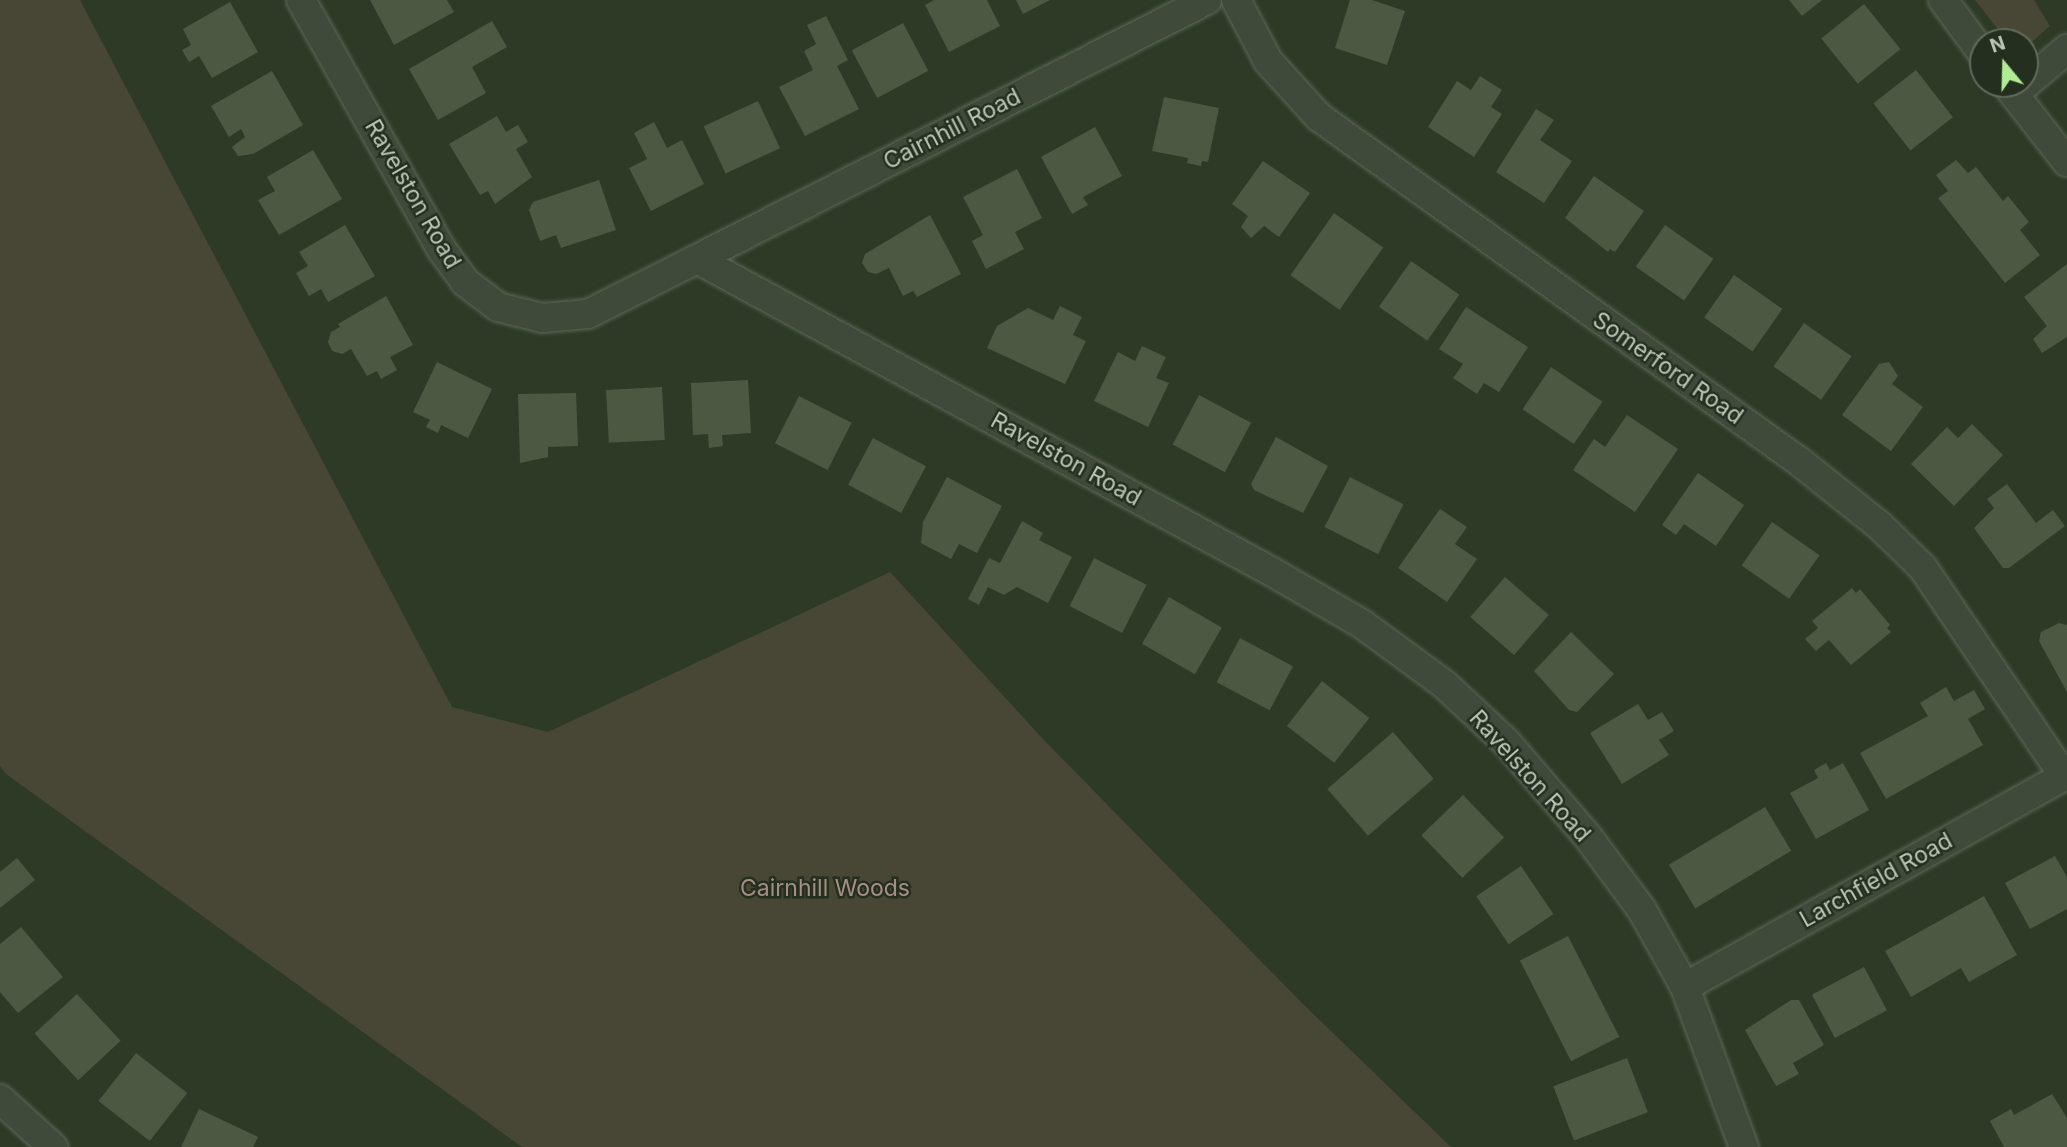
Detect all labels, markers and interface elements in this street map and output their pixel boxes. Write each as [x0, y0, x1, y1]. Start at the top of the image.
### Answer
north arrow [1969, 28, 2039, 98]
text: N [1987, 31, 2008, 58]
street label: Cairnhill Road [879, 83, 1025, 175]
street label: Ravelston Road [359, 115, 467, 273]
street label: Somerford Road [1588, 306, 1748, 430]
street label: Ravelston Road [986, 406, 1146, 512]
street label: Ravelston Road [1464, 705, 1596, 847]
street label: Larchfield Road [1795, 827, 1957, 933]
park label: Cairnhill Woods [740, 874, 910, 902]

